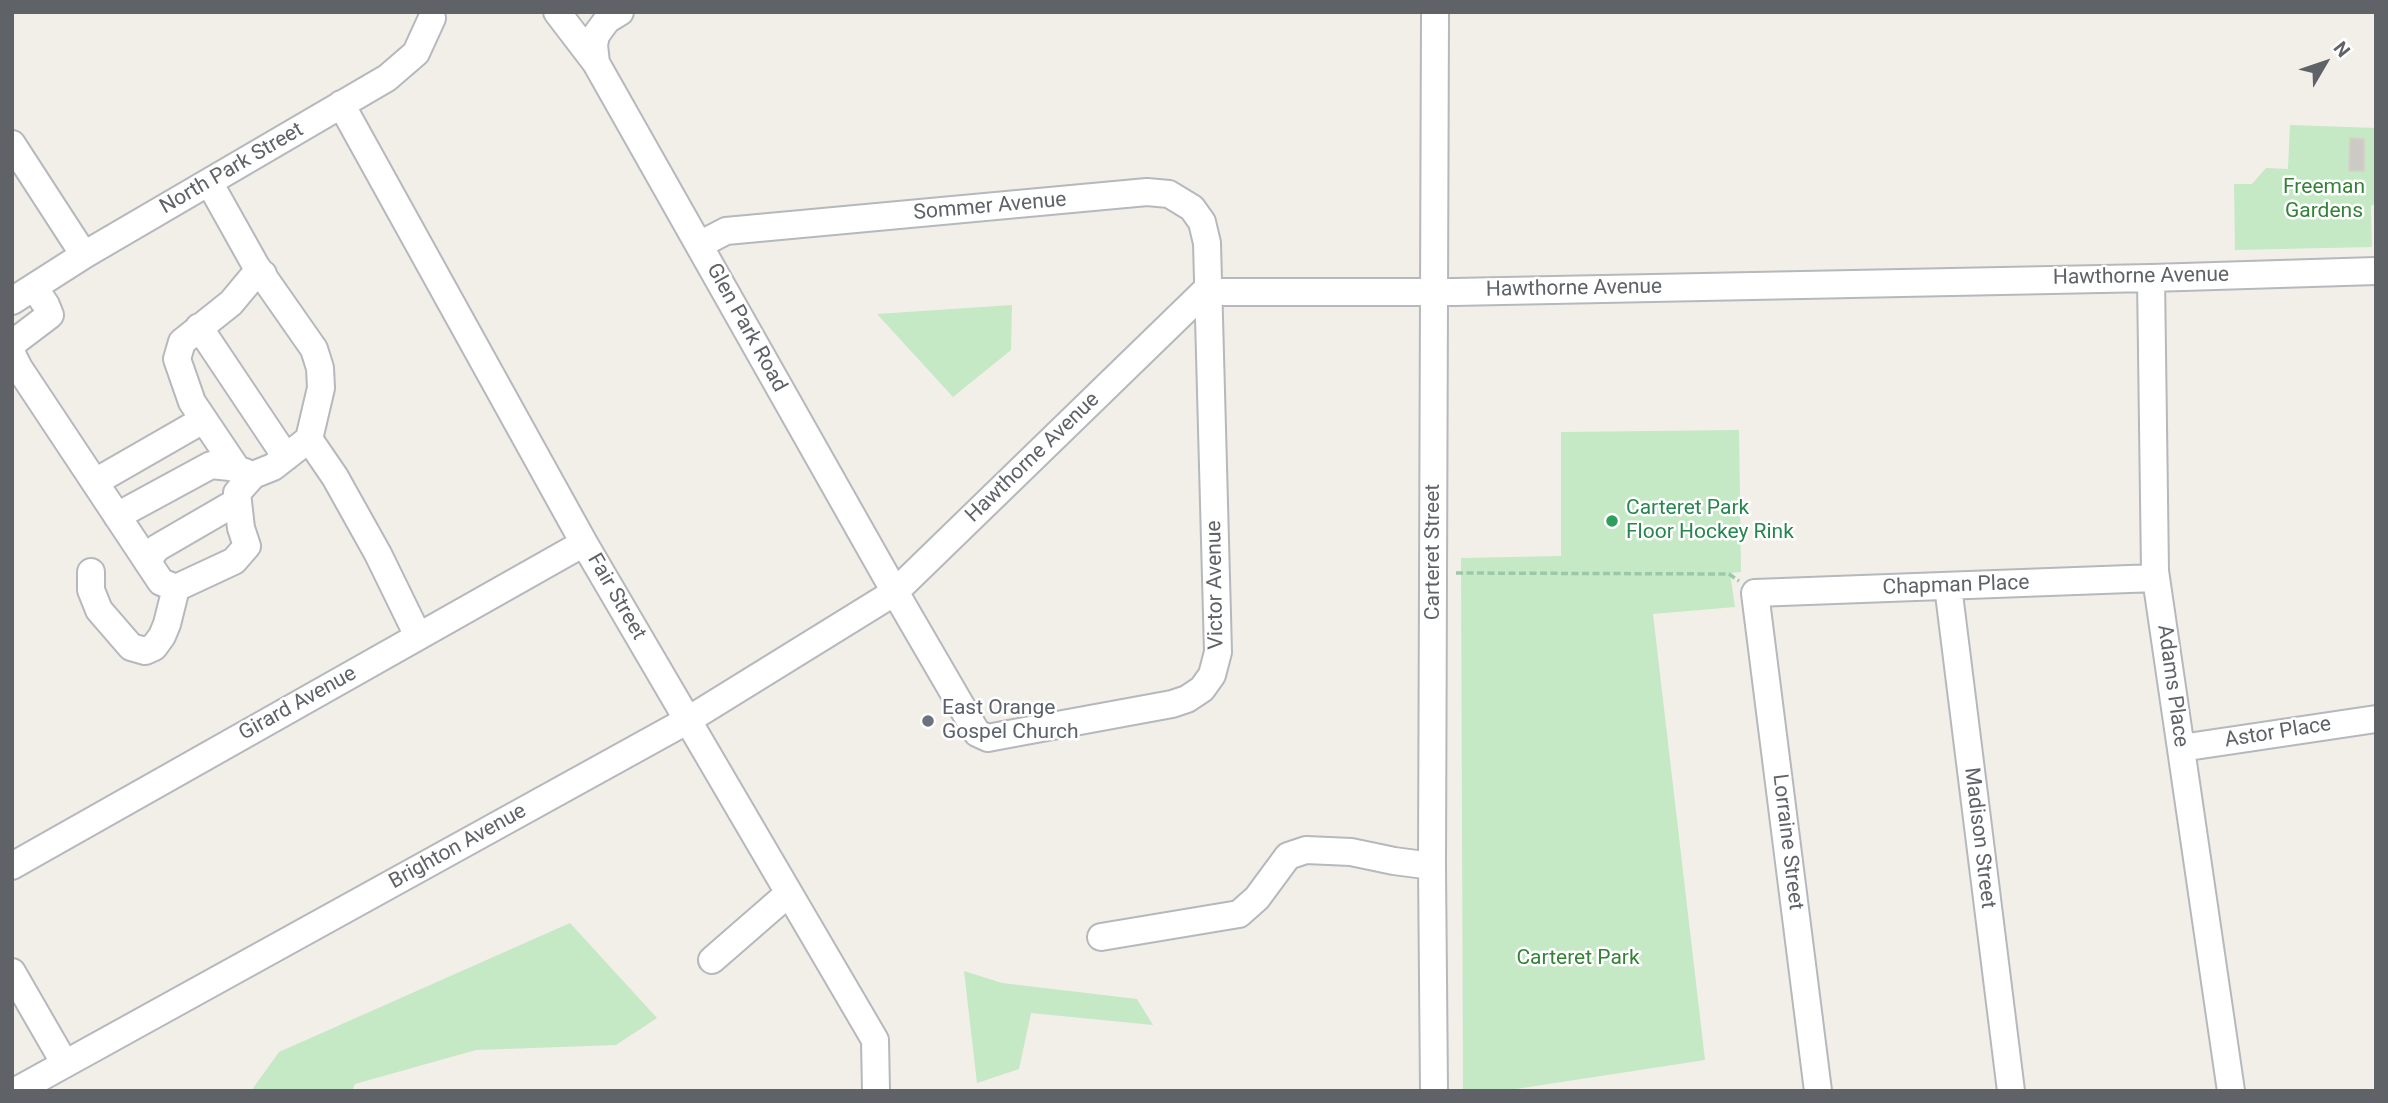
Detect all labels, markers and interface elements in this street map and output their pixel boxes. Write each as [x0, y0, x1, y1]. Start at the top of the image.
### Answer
north arrow [2290, 28, 2360, 98]
text: N [2329, 37, 2355, 62]
street label: North Park Street [156, 118, 308, 220]
park label: Freeman Gardens [2283, 175, 2365, 225]
street label: Sommer Avenue [912, 188, 1068, 226]
street label: Glen Park Road [700, 259, 792, 397]
street label: Hawthorne Avenue [2053, 263, 2229, 291]
street label: Hawthorne Avenue [1486, 275, 1662, 303]
street label: Hawthorne Avenue [961, 388, 1105, 528]
street label: Carteret Street [1421, 484, 1447, 620]
place label: Carteret Park Floor Hockey Rink [1626, 496, 1794, 546]
marker: Carteret Park Floor Hockey Rink [1604, 513, 1620, 529]
street label: Victor Avenue [1202, 520, 1230, 650]
street label: Fair Street [581, 549, 651, 645]
street label: Chapman Place [1882, 571, 2030, 601]
street label: Adams Place [2151, 623, 2193, 749]
street label: Girard Avenue [235, 661, 361, 747]
place label: East Orange Gospel Church [942, 696, 1079, 746]
street label: Astor Place [2223, 712, 2333, 754]
marker: East Orange Gospel Church [920, 713, 936, 729]
street label: Madison Street [1958, 766, 2000, 910]
street label: Lorraine Street [1766, 772, 1808, 912]
street label: Brighton Avenue [385, 799, 531, 895]
park label: Carteret Park [1516, 946, 1640, 972]

